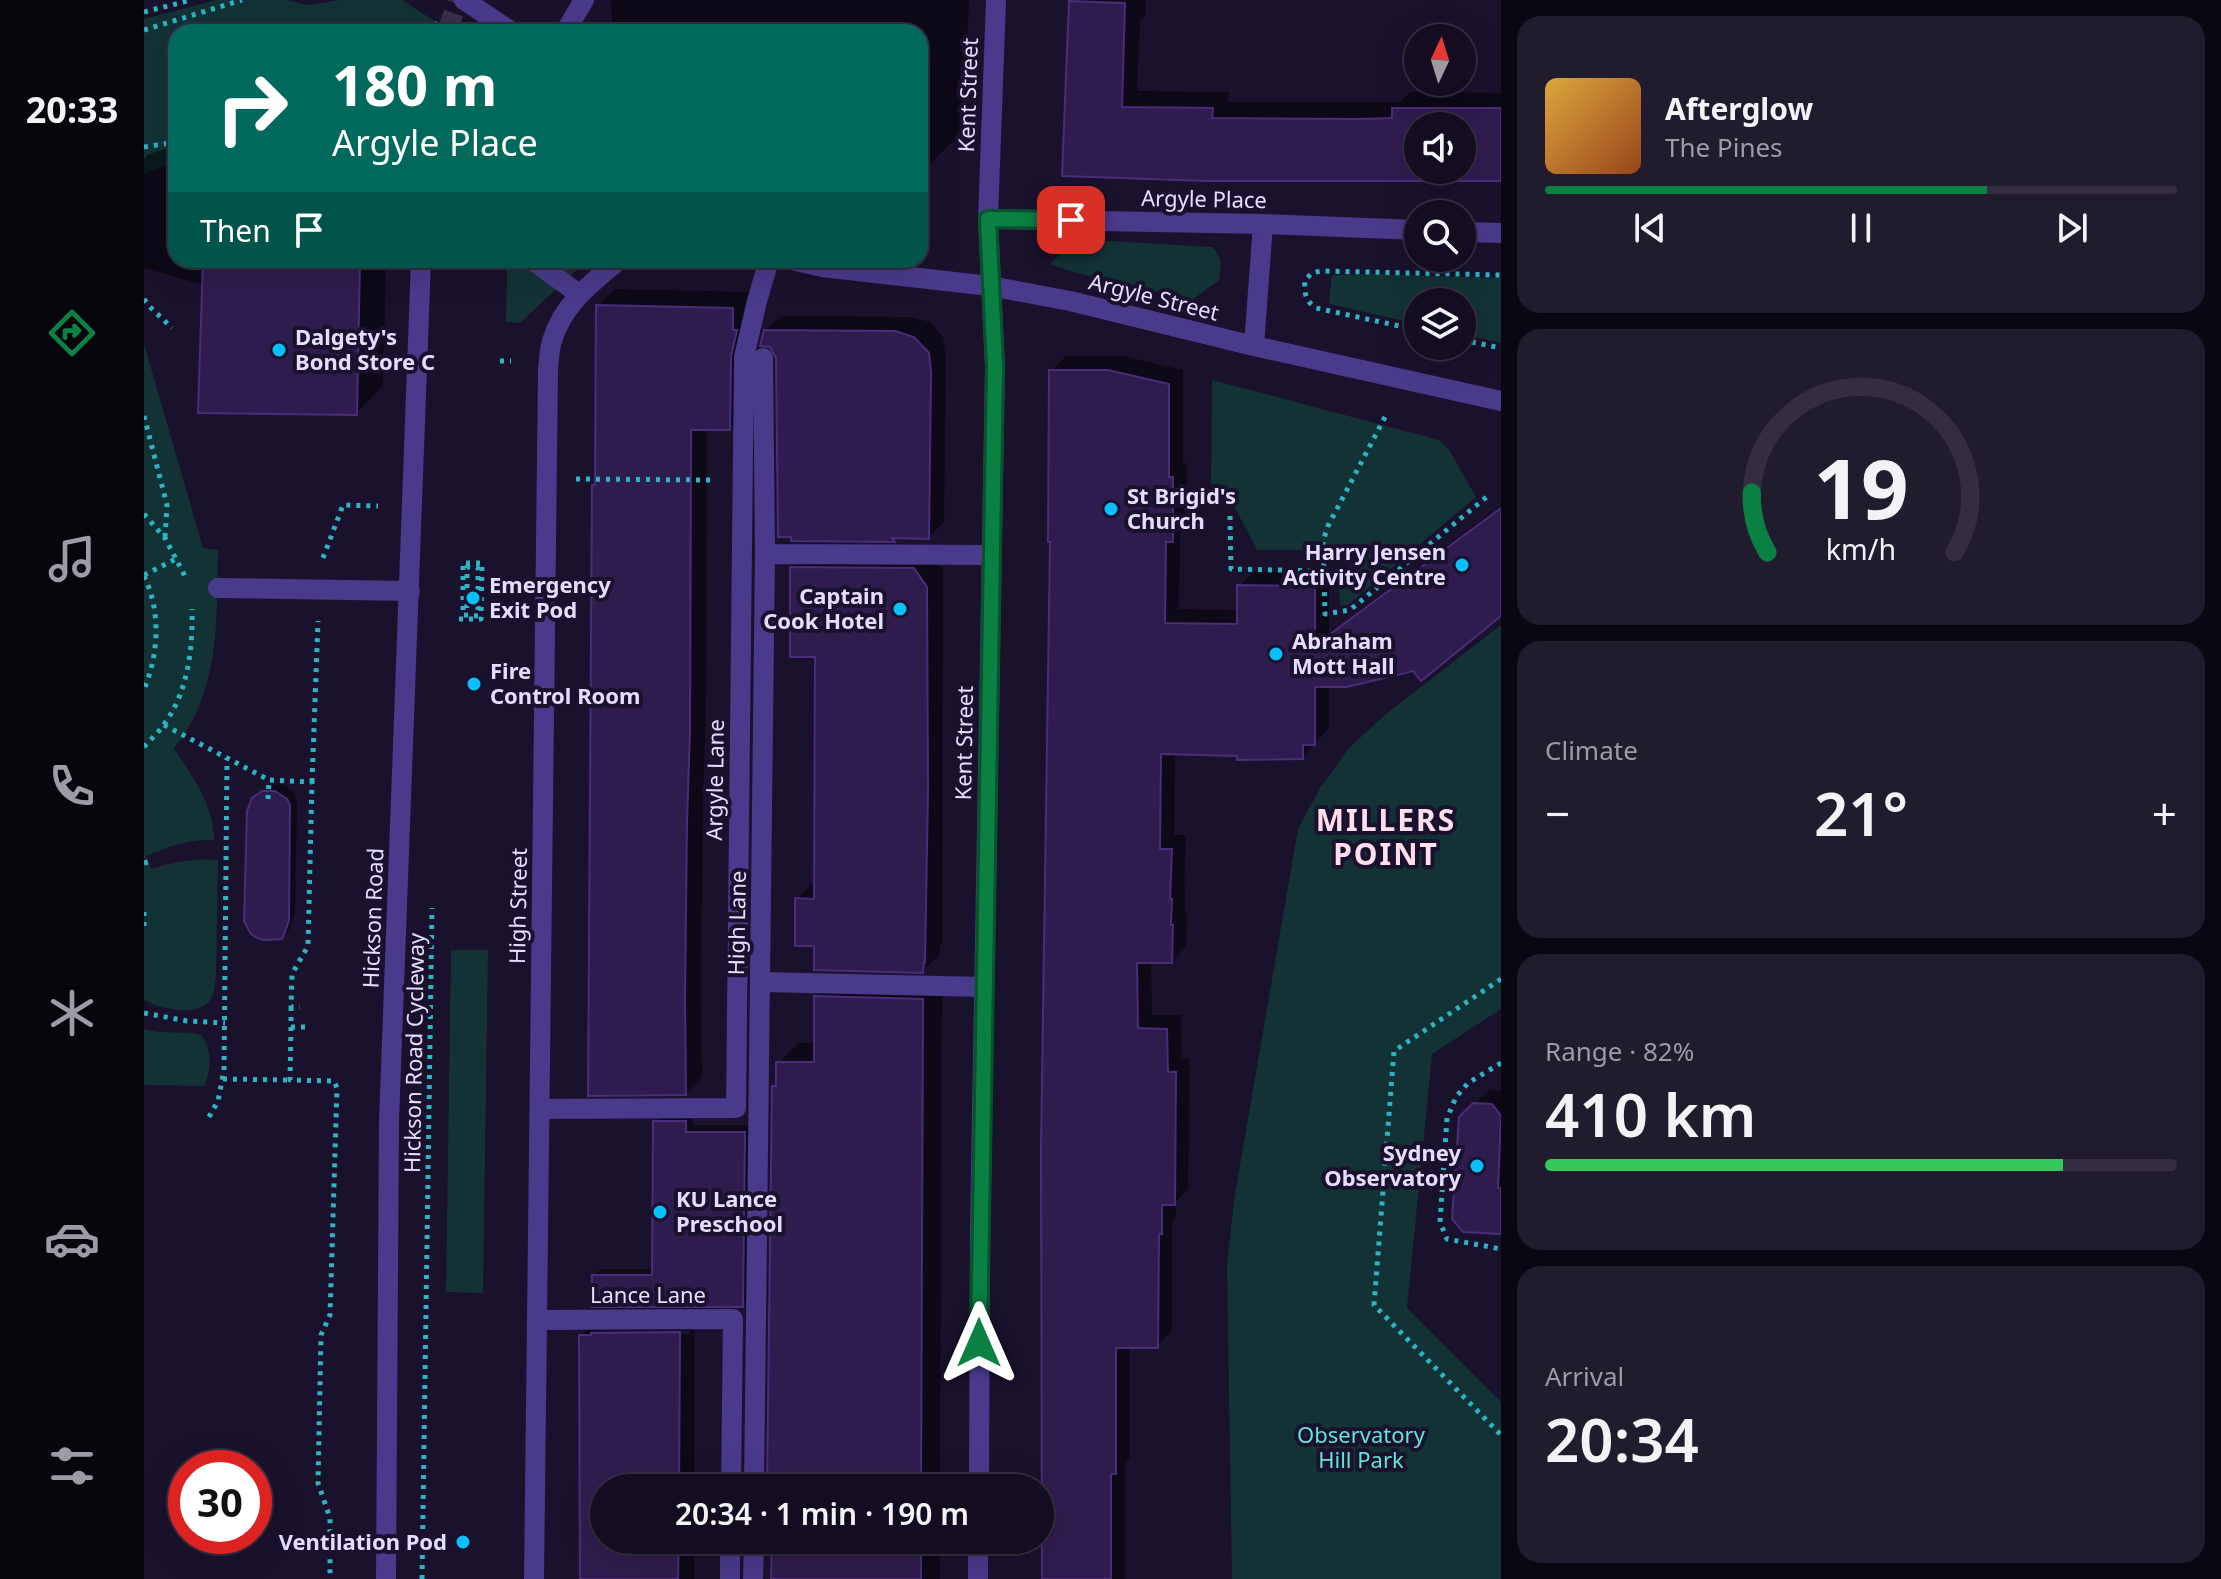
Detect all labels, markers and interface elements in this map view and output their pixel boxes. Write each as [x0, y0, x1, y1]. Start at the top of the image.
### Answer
north arrow [1404, 24, 1476, 96]
map controls [1404, 24, 1476, 360]
street label: Kent Street [950, 37, 984, 153]
text: 180 m [332, 46, 497, 122]
icon: right [200, 56, 304, 160]
text: 20:33 [26, 85, 118, 134]
text: Afterglow [1665, 88, 1813, 129]
button: sound [1404, 112, 1476, 184]
text: Argyle Place [332, 118, 538, 167]
text: The Pines [1665, 129, 1783, 165]
street label: Argyle Place [1141, 182, 1267, 214]
pin [1037, 186, 1105, 254]
icon: arrive [1049, 198, 1093, 242]
button: search [1404, 200, 1476, 272]
icon: previous [1628, 206, 1672, 250]
icon: pause [1839, 206, 1883, 250]
icon: next [2050, 206, 2094, 250]
icon: arrive [287, 208, 331, 252]
text: Then [200, 210, 271, 251]
street label: Argyle Street [1086, 265, 1222, 327]
button: layers [1404, 288, 1476, 360]
icon: directions [44, 305, 100, 361]
place label: Dalgety's Bond Store C [295, 321, 435, 376]
marker: Dalgety's Bond Store C [270, 341, 288, 359]
text: 19 [1813, 429, 1909, 542]
place label: St Brigid's Church [1127, 480, 1236, 535]
marker: St Brigid's Church [1102, 500, 1120, 518]
text: km/h [1826, 529, 1896, 568]
icon: music [44, 531, 100, 587]
place label: Harry Jensen Activity Centre [1283, 536, 1446, 591]
marker: Harry Jensen Activity Centre [1453, 556, 1471, 574]
place label: Emergency Exit Pod [489, 569, 611, 624]
place label: Captain Cook Hotel [763, 580, 884, 635]
marker: Emergency Exit Pod [464, 589, 482, 607]
marker: Captain Cook Hotel [891, 600, 909, 618]
place label: Abraham Mott Hall [1292, 625, 1394, 680]
marker: Abraham Mott Hall [1267, 645, 1285, 663]
place label: Fire Control Room [490, 655, 641, 710]
marker: Fire Control Room [465, 675, 483, 693]
street label: Kent Street [947, 685, 979, 801]
street label: Argyle Lane [698, 719, 730, 841]
text: Climate [1545, 732, 1638, 768]
icon: phone [44, 758, 100, 814]
text: 21° [1814, 772, 1908, 854]
text: − [1545, 783, 1570, 843]
text: + [2152, 783, 2177, 843]
district label: MILLERS POINT [1316, 799, 1456, 874]
street label: Hickson Road [355, 847, 389, 989]
street label: High Street [501, 848, 533, 964]
street label: High Lane [720, 870, 752, 976]
street label: Hickson Road Cycleway [396, 932, 430, 1173]
icon: climate [44, 985, 100, 1041]
text: Range · 82% [1545, 1033, 1694, 1069]
text: 410 km [1545, 1073, 1756, 1155]
place label: Sydney Observatory [1324, 1137, 1461, 1192]
marker: Sydney Observatory [1468, 1157, 1486, 1175]
place label: KU Lance Preschool [676, 1183, 783, 1238]
marker: KU Lance Preschool [651, 1203, 669, 1221]
icon: car [44, 1211, 100, 1267]
street label: Lance Lane [590, 1279, 706, 1309]
position arrow [937, 1301, 1021, 1385]
text: Arrival [1545, 1358, 1624, 1394]
text: 20:34 [1545, 1398, 1699, 1480]
park label: Observatory Hill Park [1297, 1419, 1426, 1474]
icon: filters [44, 1438, 100, 1494]
speed limit sign: 30 [168, 1450, 272, 1554]
text: 20:34 · 1 min · 190 m [675, 1493, 969, 1534]
place label: Ventilation Pod [279, 1526, 447, 1556]
marker: Ventilation Pod [454, 1533, 472, 1551]

